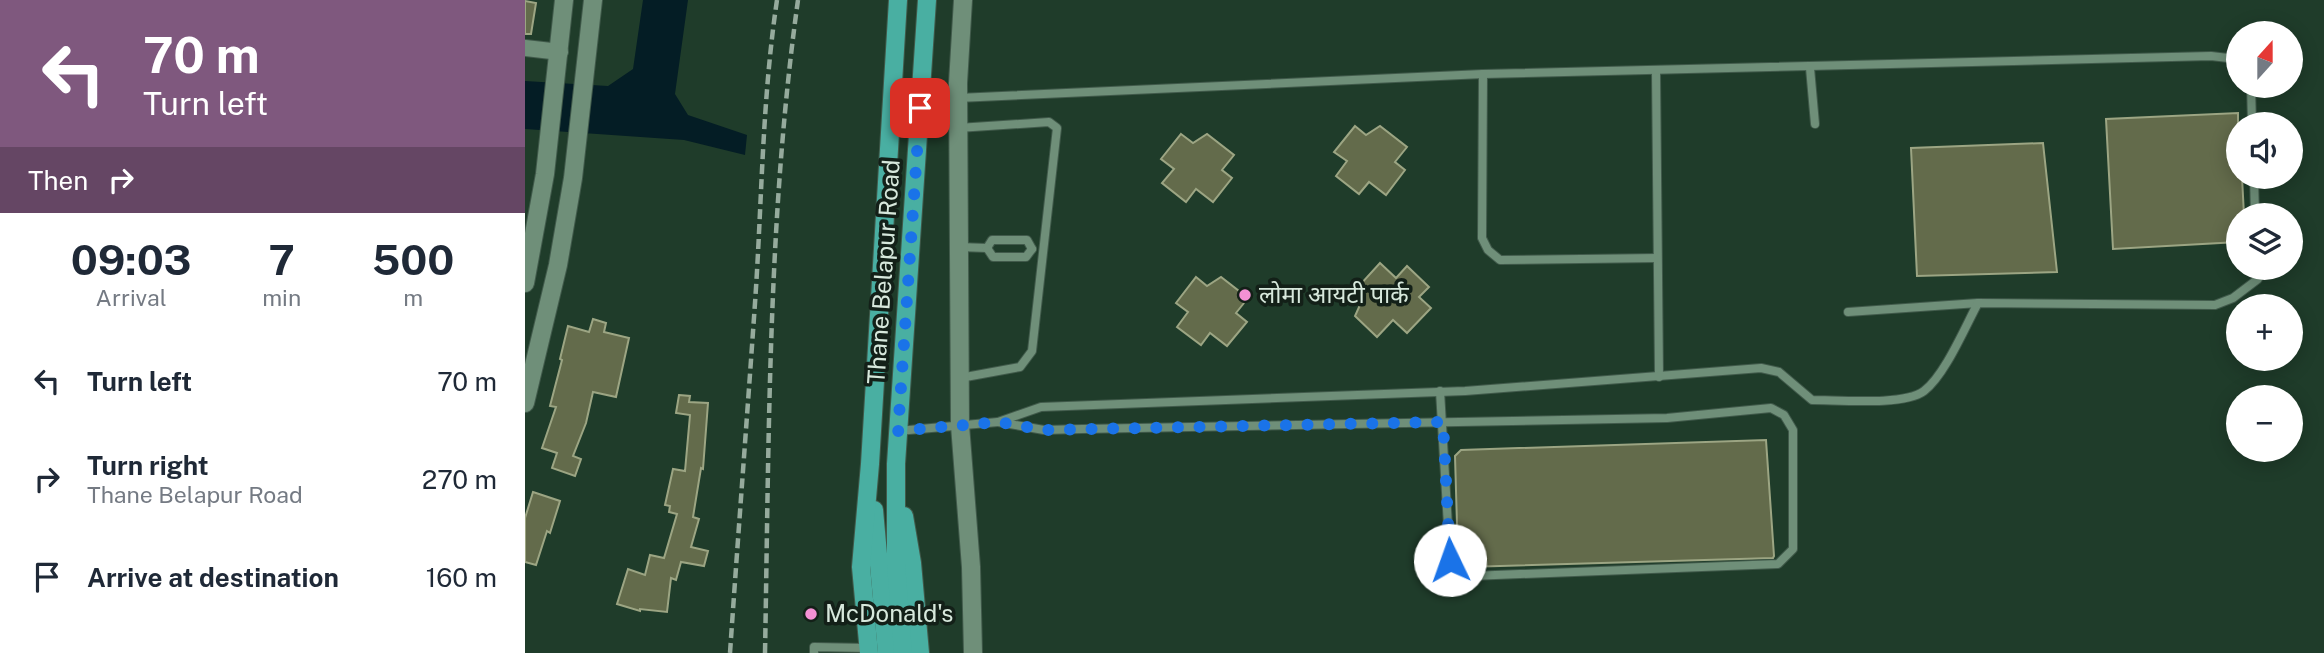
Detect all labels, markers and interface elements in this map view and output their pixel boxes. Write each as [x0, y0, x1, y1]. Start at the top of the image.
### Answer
north arrow [2226, 21, 2303, 98]
map controls [2226, 21, 2303, 462]
text: 70 m [143, 26, 260, 84]
icon: left [28, 28, 119, 119]
pin [890, 78, 950, 138]
text: Turn left [143, 85, 268, 122]
icon: arrive [901, 89, 939, 127]
button: sound [2226, 112, 2303, 189]
street label: Thane Belapur Road [861, 159, 905, 385]
icon: right [102, 161, 140, 199]
text: Then [28, 165, 88, 196]
button: layers [2226, 203, 2303, 280]
text: 09:03 [71, 235, 192, 284]
text: 7 [269, 235, 295, 284]
text: 500 [372, 235, 454, 284]
place label: लोमा आयटी पार्क [1259, 280, 1409, 308]
text: Arrival [96, 284, 167, 311]
text: min [262, 284, 301, 311]
text: m [403, 284, 423, 311]
marker: लोमा आयटी पार्क [1237, 287, 1253, 303]
button: + [2226, 294, 2303, 371]
icon: left [28, 362, 66, 400]
text: Turn left [87, 366, 192, 397]
text: 70 m [437, 366, 497, 397]
button: − [2226, 385, 2303, 462]
text: Turn right [87, 450, 209, 481]
icon: right [28, 460, 66, 498]
text: 270 m [422, 464, 497, 495]
text: Thane Belapur Road [87, 481, 303, 508]
position arrow [1413, 523, 1487, 597]
icon: arrive [28, 558, 66, 596]
text: Arrive at destination [87, 562, 339, 593]
text: 160 m [426, 562, 497, 593]
place label: McDonald's [825, 599, 953, 627]
marker: McDonald's [803, 606, 819, 622]

